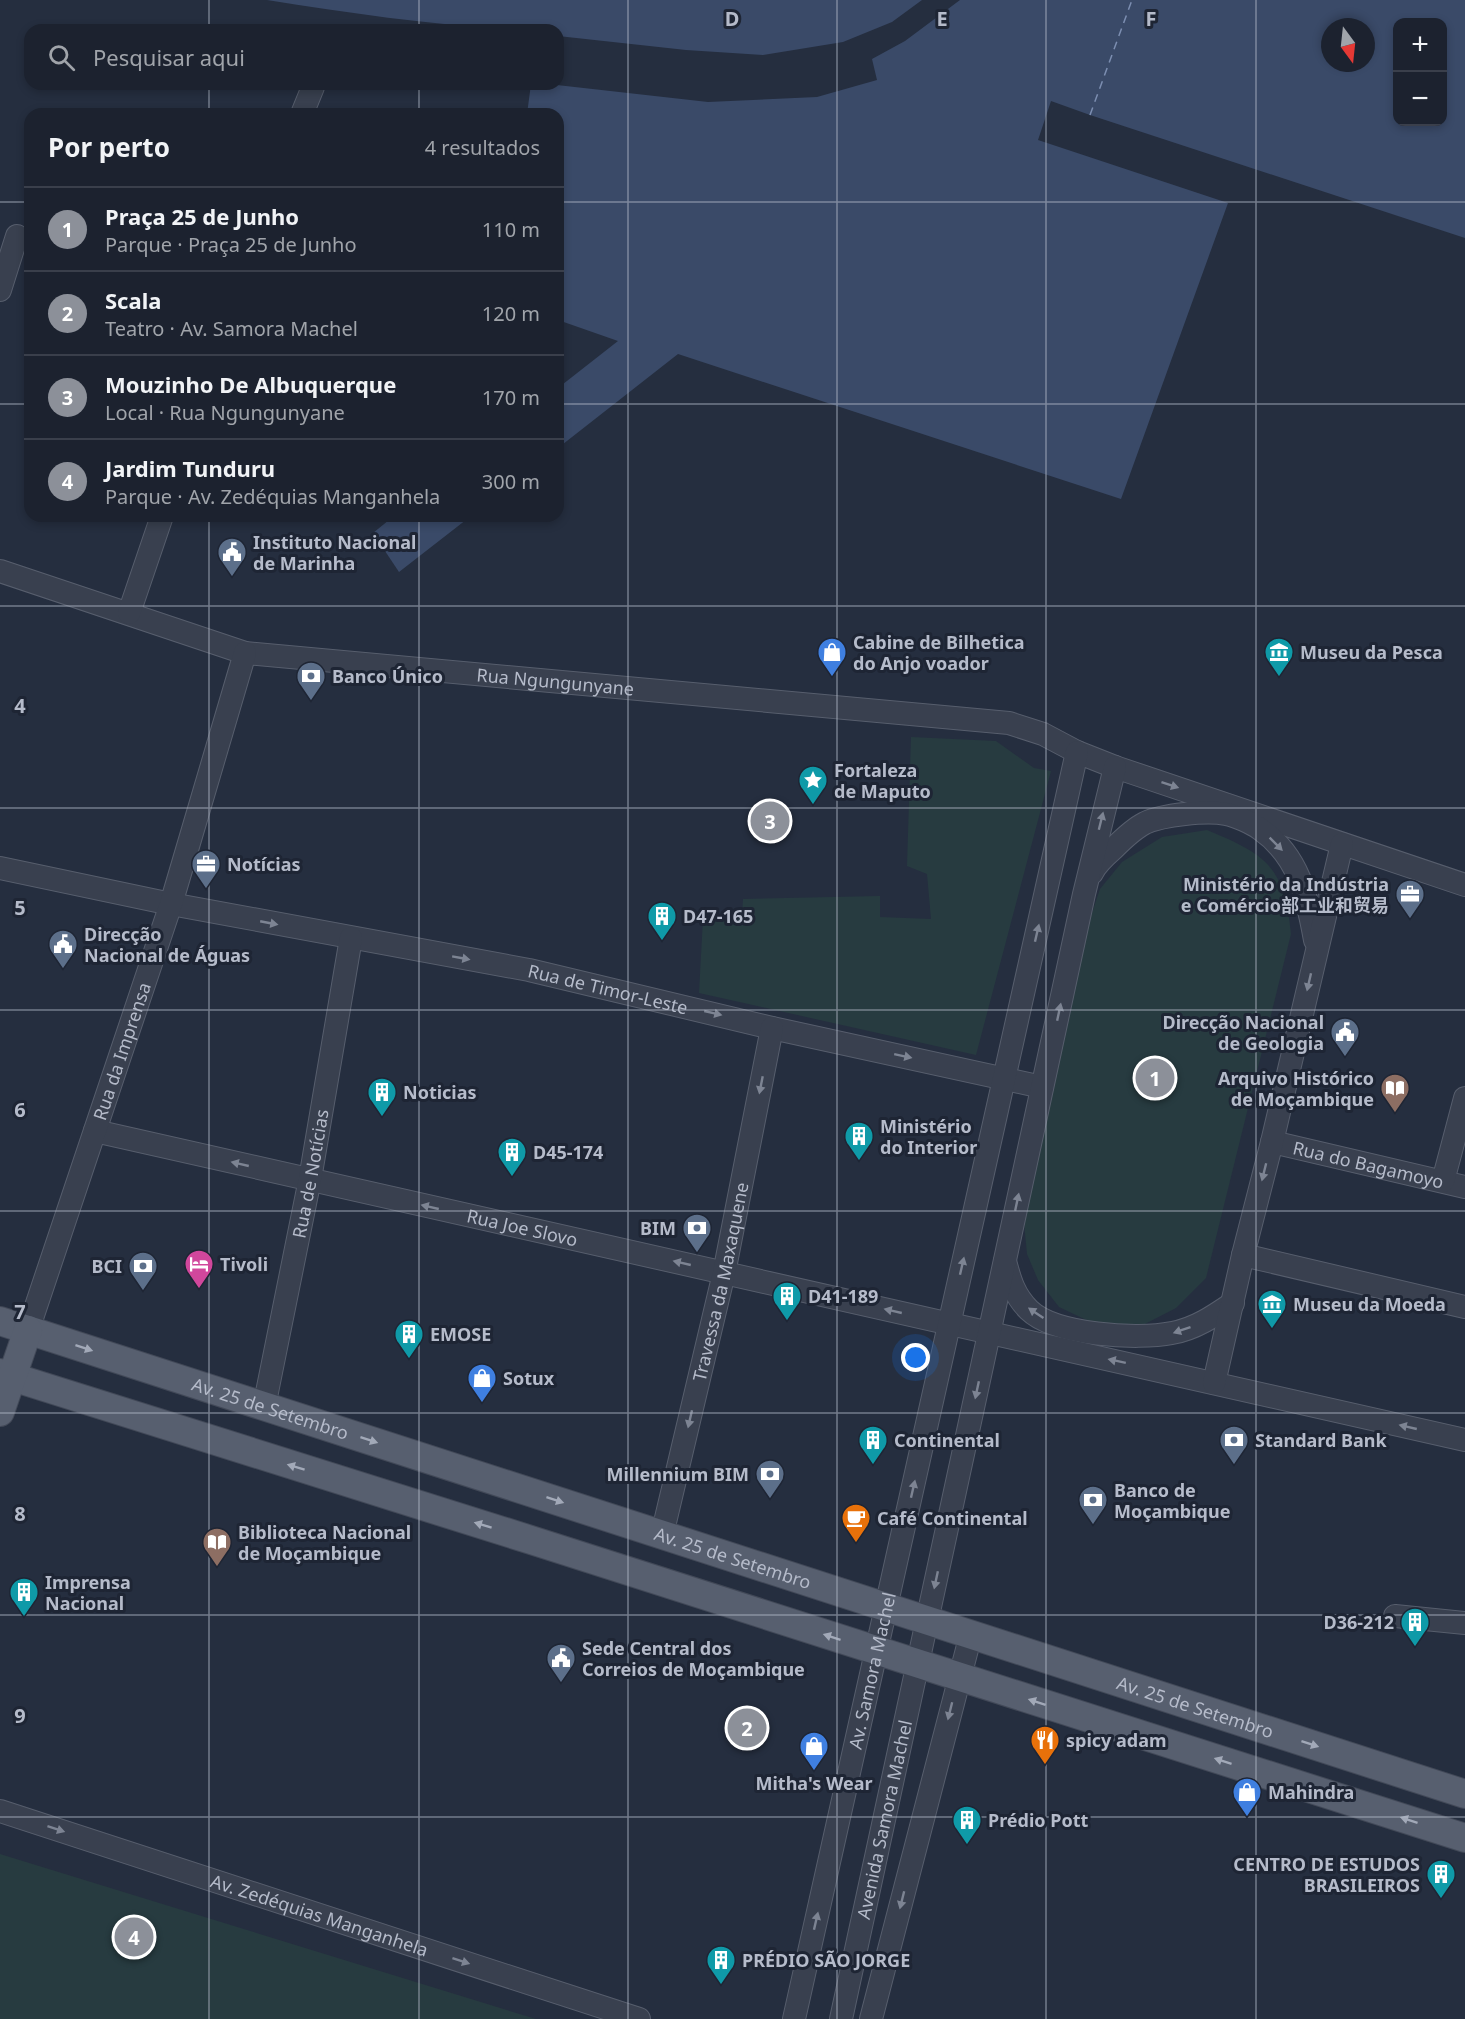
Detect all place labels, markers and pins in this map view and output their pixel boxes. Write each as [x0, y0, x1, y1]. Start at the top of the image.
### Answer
place label: Instituto Nacional de Marinha [253, 530, 416, 575]
public building icon: Instituto Nacional de Marinha [216, 536, 248, 578]
place label: Cabine de Bilhetica do Anjo voador [853, 630, 1024, 675]
shop icon: Cabine de Bilhetica do Anjo voador [816, 636, 848, 678]
museum icon: Museu da Pesca [1263, 636, 1295, 678]
place label: Museu da Pesca [1300, 640, 1443, 664]
bank icon: Banco Único [295, 660, 327, 702]
place label: Banco Único [332, 664, 443, 688]
place label: Fortaleza de Maputo [834, 758, 931, 803]
place icon: Fortaleza de Maputo [797, 764, 829, 806]
pin: 3 [750, 798, 790, 844]
office icon: Notícias [190, 848, 222, 890]
place label: Notícias [227, 852, 301, 876]
place label: Ministério da Indústria e Comércio部工业和贸易 [1181, 872, 1389, 917]
office icon: Ministério da Indústria e Comércio部工业和贸易 [1394, 878, 1426, 920]
building icon: D47-165 [646, 900, 678, 942]
place label: D47-165 [683, 904, 753, 928]
place label: Direcção Nacional de Águas [84, 922, 250, 967]
public building icon: Direcção Nacional de Águas [47, 928, 79, 970]
place label: Direcção Nacional de Geologia [1163, 1010, 1324, 1055]
public building icon: Direcção Nacional de Geologia [1329, 1016, 1361, 1058]
pin: 1 [1136, 1056, 1174, 1100]
place label: Arquivo Histórico de Moçambique [1218, 1066, 1374, 1111]
library icon: Arquivo Histórico de Moçambique [1379, 1072, 1411, 1114]
building icon: Noticias [366, 1076, 398, 1118]
place label: Noticias [403, 1080, 477, 1104]
place label: Ministério do Interior [880, 1114, 977, 1159]
building icon: Ministério do Interior [843, 1120, 875, 1162]
building icon: D45-174 [496, 1136, 528, 1178]
place label: D45-174 [533, 1140, 603, 1164]
bank icon: BIM [681, 1212, 713, 1254]
place label: BIM [640, 1216, 676, 1240]
hotel icon: Tivoli [183, 1248, 215, 1290]
bank icon: BCI [127, 1250, 159, 1292]
place label: Tivoli [220, 1252, 268, 1276]
place label: BCI [91, 1254, 122, 1278]
building icon: D41-189 [771, 1280, 803, 1322]
place label: D41-189 [808, 1284, 878, 1308]
museum icon: Museu da Moeda [1256, 1288, 1288, 1330]
place label: Museu da Moeda [1293, 1292, 1446, 1316]
building icon: EMOSE [393, 1318, 425, 1360]
place label: EMOSE [430, 1322, 491, 1346]
shop icon: Sotux [466, 1362, 498, 1404]
place label: Sotux [503, 1366, 555, 1390]
building icon: Continental [857, 1424, 889, 1466]
bank icon: Standard Bank [1218, 1424, 1250, 1466]
place label: Continental [894, 1428, 1000, 1452]
place label: Standard Bank [1255, 1428, 1388, 1452]
bank icon: Millennium BIM [754, 1458, 786, 1500]
place label: Millennium BIM [607, 1462, 749, 1486]
place label: Banco de Moçambique [1114, 1478, 1230, 1523]
bank icon: Banco de Moçambique [1077, 1484, 1109, 1526]
cafe icon: Café Continental [840, 1502, 872, 1544]
place label: Café Continental [877, 1506, 1028, 1530]
place label: Biblioteca Nacional de Moçambique [238, 1520, 411, 1565]
library icon: Biblioteca Nacional de Moçambique [201, 1526, 233, 1568]
place label: Imprensa Nacional [45, 1570, 131, 1615]
building icon: Imprensa Nacional [8, 1576, 40, 1618]
building icon: D36-212 [1399, 1606, 1431, 1648]
place label: D36-212 [1324, 1610, 1394, 1634]
place label: Sede Central dos Correios de Moçambique [582, 1636, 805, 1681]
public building icon: Sede Central dos Correios de Moçambique [545, 1642, 577, 1684]
pin: 2 [728, 1706, 766, 1750]
restaurant icon: spicy adam [1029, 1724, 1061, 1766]
place label: spicy adam [1066, 1728, 1167, 1752]
shop icon: Mitha's Wear [798, 1730, 830, 1772]
place label: Mitha's Wear [755, 1771, 873, 1795]
shop icon: Mahindra [1231, 1776, 1263, 1818]
place label: Mahindra [1268, 1780, 1354, 1804]
building icon: Prédio Pott [951, 1804, 983, 1846]
place label: Prédio Pott [988, 1808, 1089, 1832]
place label: CENTRO DE ESTUDOS BRASILEIROS [1233, 1852, 1420, 1897]
building icon: CENTRO DE ESTUDOS BRASILEIROS [1425, 1858, 1457, 1900]
pin: 4 [114, 1914, 154, 1960]
building icon: PRÉDIO SÃO JORGE [705, 1944, 737, 1986]
place label: PRÉDIO SÃO JORGE [742, 1948, 910, 1972]

